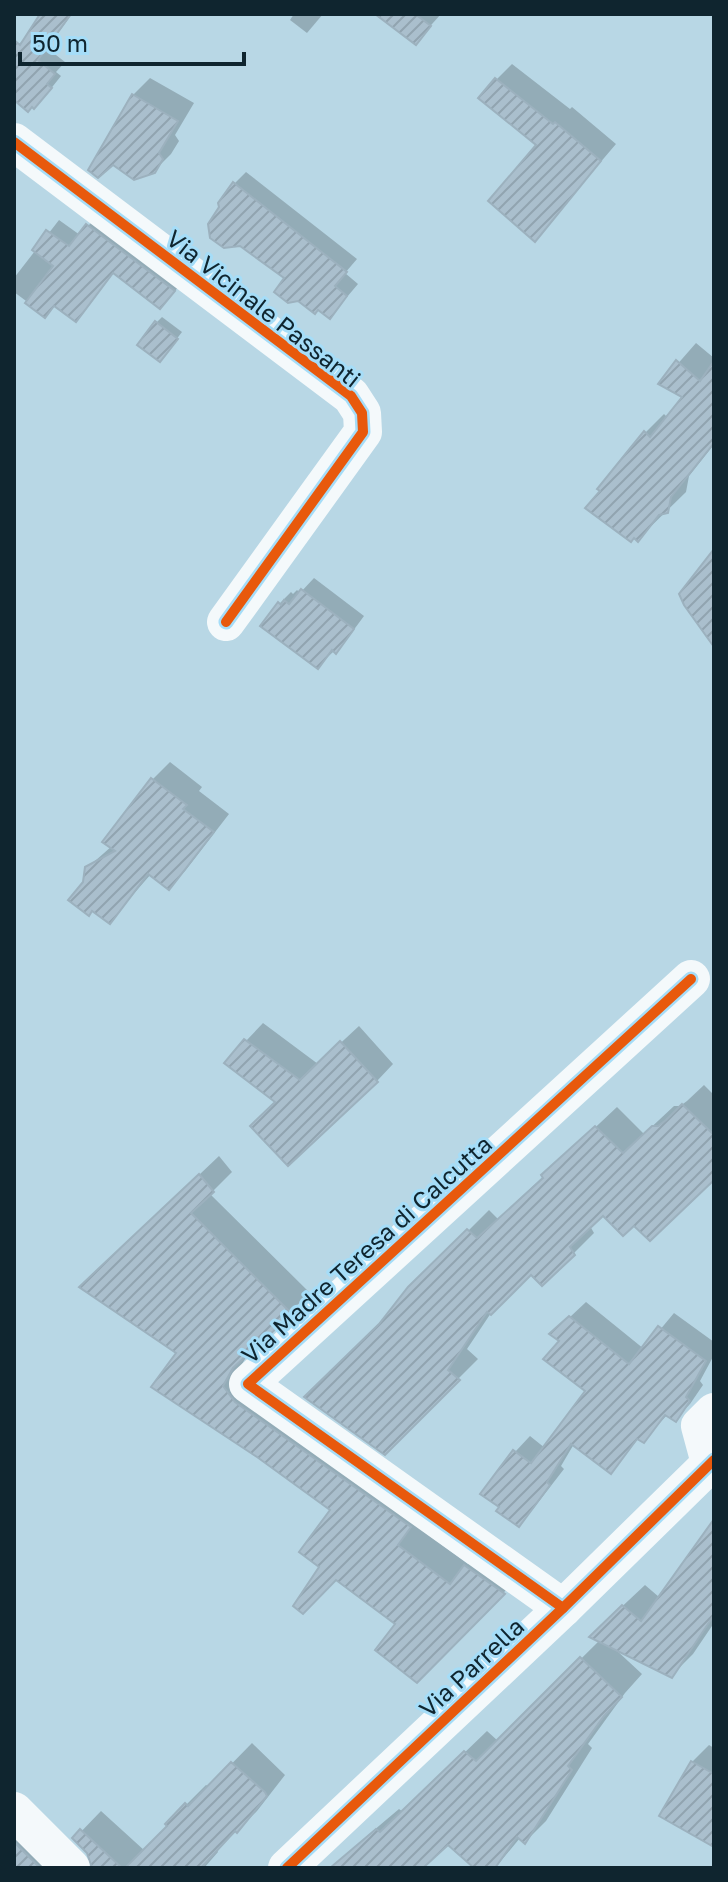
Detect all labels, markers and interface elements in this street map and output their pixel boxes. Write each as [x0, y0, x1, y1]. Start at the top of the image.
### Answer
scale bar [20, 16, 244, 66]
text: 50 m [32, 28, 88, 57]
street label: Via Vicinale Passanti [161, 223, 367, 393]
street label: Via Madre Teresa di Calcutta [235, 1129, 497, 1369]
street label: Via Parrella [413, 1611, 529, 1723]

